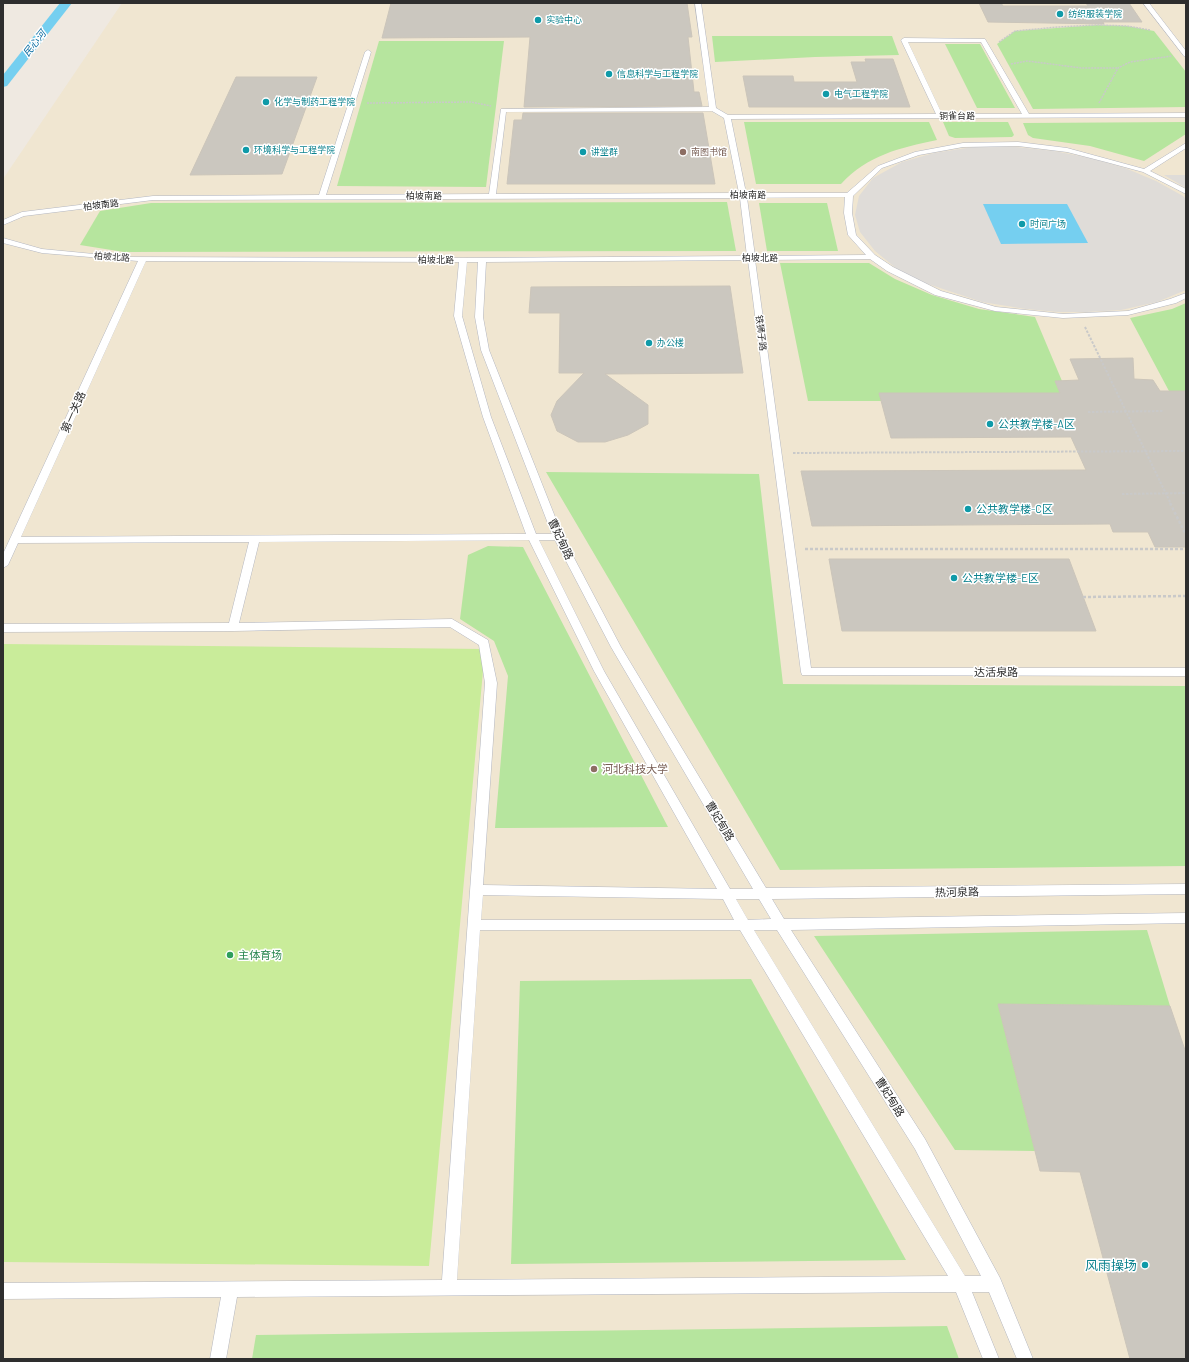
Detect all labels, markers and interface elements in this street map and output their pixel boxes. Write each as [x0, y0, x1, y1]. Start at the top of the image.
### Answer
place label: 纺织服装学院 [1068, 8, 1122, 19]
marker: 纺织服装学院 [1055, 9, 1065, 19]
place label: 实验中心 [546, 14, 582, 25]
marker: 实验中心 [533, 15, 543, 25]
water label: 民心河 [20, 26, 49, 59]
place label: 信息科学与工程学院 [617, 68, 698, 79]
marker: 信息科学与工程学院 [604, 69, 614, 79]
place label: 电气工程学院 [834, 88, 888, 99]
marker: 电气工程学院 [821, 89, 831, 99]
place label: 化学与制药工程学院 [274, 96, 355, 107]
marker: 化学与制药工程学院 [261, 97, 271, 107]
street label: 铜雀台路 [939, 110, 975, 121]
place label: 环境科学与工程学院 [254, 144, 335, 155]
marker: 环境科学与工程学院 [241, 145, 251, 155]
place label: 讲堂群 [591, 146, 618, 157]
place label: 南图书馆 [691, 146, 727, 157]
marker: 讲堂群 [578, 147, 588, 157]
marker: 南图书馆 [678, 147, 688, 157]
street label: 柏坡南路 [730, 189, 766, 200]
street label: 柏坡南路 [406, 190, 442, 201]
street label: 柏坡南路 [82, 197, 119, 212]
place label: 时间广场 [1030, 218, 1066, 229]
marker: 时间广场 [1017, 219, 1027, 229]
street label: 柏坡北路 [94, 250, 130, 263]
street label: 柏坡北路 [742, 252, 778, 263]
street label: 柏坡北路 [418, 254, 454, 265]
street label: 铁狮子路 [754, 314, 769, 351]
place label: 办公楼 [657, 337, 684, 348]
marker: 办公楼 [644, 338, 654, 348]
street label: 第一关路 [58, 389, 87, 435]
place label: 公共教学楼-A区 [998, 417, 1075, 430]
marker: 公共教学楼-A区 [985, 419, 995, 429]
place label: 公共教学楼-C区 [976, 502, 1053, 515]
marker: 公共教学楼-C区 [963, 504, 973, 514]
street label: 曹妃甸路 [546, 516, 577, 561]
place label: 公共教学楼-E区 [962, 571, 1039, 584]
marker: 公共教学楼-E区 [949, 573, 959, 583]
street label: 达活泉路 [974, 665, 1018, 678]
place label: 河北科技大学 [602, 762, 668, 775]
marker: 河北科技大学 [589, 764, 599, 774]
street label: 曹妃甸路 [704, 799, 737, 843]
street label: 热河泉路 [935, 885, 979, 898]
place label: 主体育场 [238, 948, 282, 961]
marker: 主体育场 [225, 950, 235, 960]
street label: 曹妃甸路 [873, 1075, 908, 1119]
place label: 风雨操场 [1085, 1257, 1137, 1273]
marker: 风雨操场 [1140, 1260, 1150, 1270]

